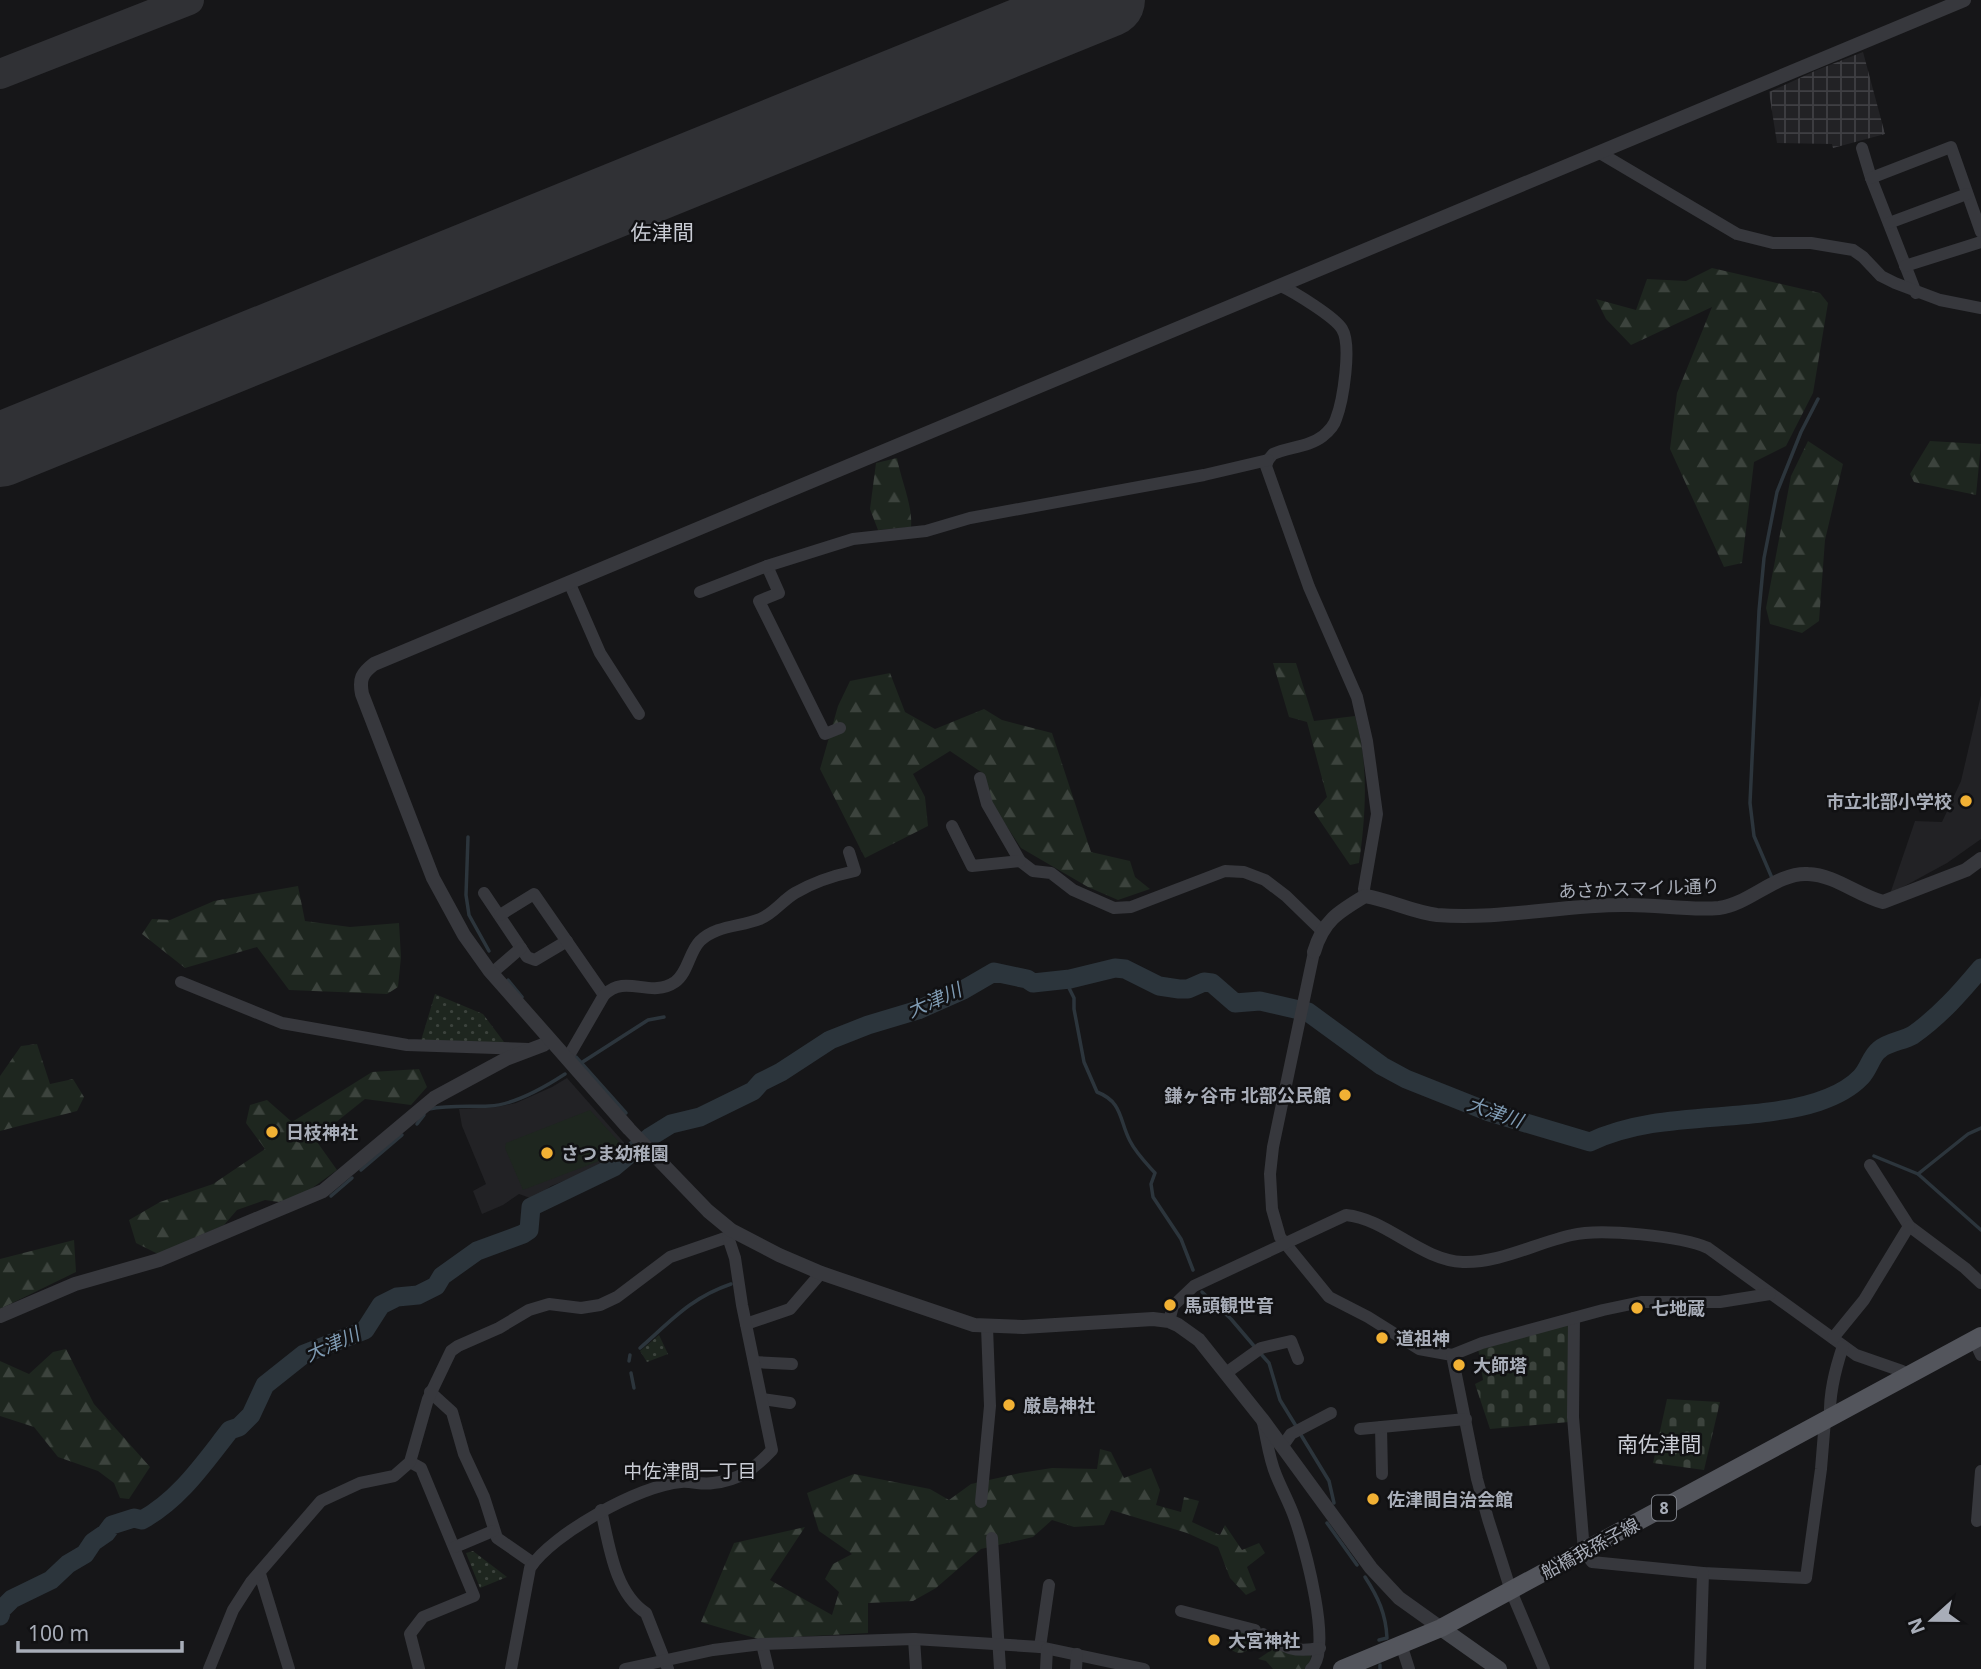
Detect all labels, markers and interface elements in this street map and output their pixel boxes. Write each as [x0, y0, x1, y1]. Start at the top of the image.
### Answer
district label: 佐津間 [631, 218, 694, 246]
place label: 市立北部小学校 [1826, 789, 1952, 813]
marker: 市立北部小学校 [1958, 793, 1974, 809]
street label: あさかスマイル通り [1558, 873, 1720, 903]
water label: 大津川 [903, 976, 967, 1023]
place label: 鎌ヶ谷市 北部公民館 [1164, 1083, 1331, 1107]
marker: 鎌ヶ谷市 北部公民館 [1337, 1087, 1353, 1103]
water label: 大津川 [1464, 1090, 1528, 1134]
place label: 日枝神社 [286, 1120, 358, 1144]
marker: 日枝神社 [264, 1124, 280, 1140]
place label: さつま幼稚園 [561, 1141, 669, 1165]
marker: さつま幼稚園 [539, 1145, 555, 1161]
place label: 馬頭観世音 [1184, 1293, 1274, 1317]
place label: 七地蔵 [1651, 1296, 1705, 1320]
marker: 馬頭観世音 [1162, 1297, 1178, 1313]
marker: 七地蔵 [1629, 1300, 1645, 1316]
water label: 大津川 [301, 1320, 365, 1367]
place label: 道祖神 [1396, 1326, 1450, 1350]
marker: 道祖神 [1374, 1330, 1390, 1346]
place label: 大師塔 [1473, 1353, 1527, 1377]
marker: 大師塔 [1451, 1357, 1467, 1373]
place label: 厳島神社 [1023, 1393, 1095, 1417]
marker: 厳島神社 [1001, 1397, 1017, 1413]
district label: 南佐津間 [1617, 1430, 1701, 1458]
district label: 中佐津間一丁目 [623, 1458, 757, 1484]
place label: 佐津間自治会館 [1387, 1487, 1513, 1511]
marker: 佐津間自治会館 [1365, 1491, 1381, 1507]
road number: 8 [1652, 1496, 1676, 1520]
street label: 船橋我孫子線 [1537, 1512, 1643, 1584]
north arrow [1897, 1585, 1967, 1655]
scale bar [18, 1610, 182, 1654]
text: N [1901, 1614, 1931, 1638]
text: 100 m [28, 1619, 89, 1647]
place label: 大宮神社 [1228, 1628, 1300, 1652]
marker: 大宮神社 [1206, 1632, 1222, 1648]

